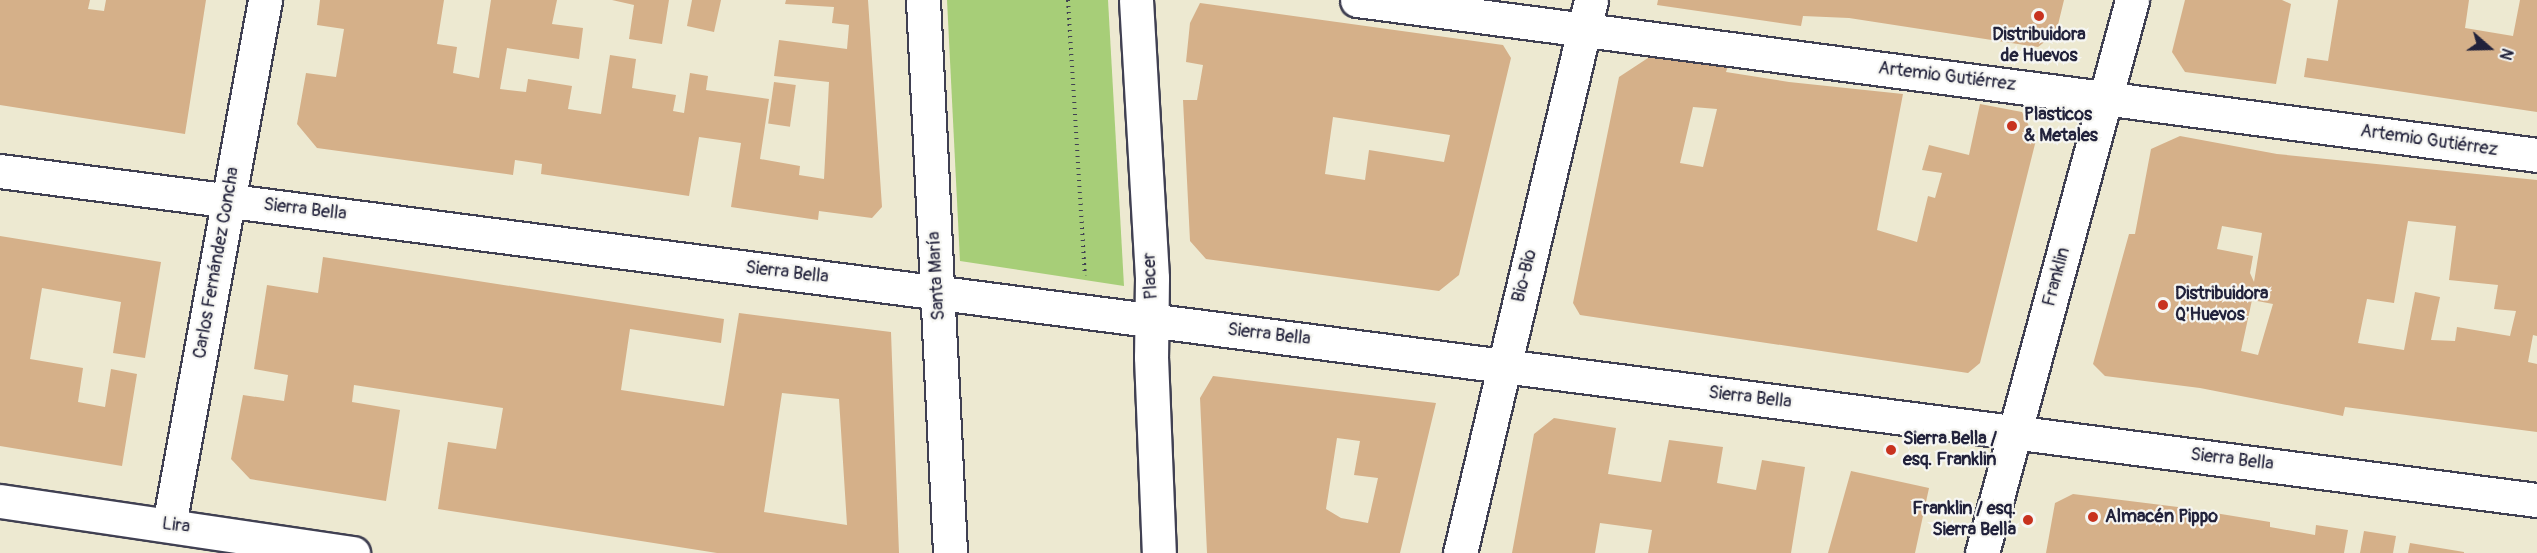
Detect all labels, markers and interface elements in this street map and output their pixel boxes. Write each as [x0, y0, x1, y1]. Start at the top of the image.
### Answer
marker: Distribuidora de Huevos [2032, 9, 2046, 23]
north arrow [2459, 18, 2519, 78]
place label: Distribuidora de Huevos [1992, 25, 2086, 68]
text: N [2495, 46, 2517, 63]
street label: Artemio Gutiérrez [1877, 58, 2017, 96]
place label: Plasticos & Metales [2024, 105, 2098, 148]
marker: Plasticos & Metales [2005, 119, 2019, 133]
street label: Artemio Gutiérrez [2359, 121, 2499, 161]
street label: Carlos Fernández Concha [190, 166, 244, 360]
street label: Sierra Bella [262, 194, 348, 226]
street label: Santa María [924, 231, 950, 321]
street label: Franklin [2039, 245, 2075, 309]
street label: Bio-Bio [1508, 247, 1542, 305]
street label: Placer [1139, 252, 1163, 300]
street label: Sierra Bella [744, 257, 830, 289]
place label: Distribuidora Q'Huevos [2175, 284, 2268, 326]
marker: Distribuidora Q'Huevos [2156, 298, 2170, 312]
street label: Sierra Bella [1226, 319, 1312, 351]
street label: Sierra Bella [1707, 382, 1793, 414]
place label: Sierra Bella / esq. Franklin [1903, 429, 1997, 472]
marker: Sierra Bella / esq. Franklin [1884, 443, 1898, 457]
street label: Sierra Bella [2189, 444, 2275, 476]
place label: Franklin / esq. Sierra Bella [1912, 499, 2016, 542]
place label: Almacén Pippo [2105, 506, 2218, 528]
marker: Almacén Pippo [2086, 510, 2100, 524]
street label: Lira [161, 513, 191, 539]
marker: Franklin / esq. Sierra Bella [2021, 513, 2035, 527]

